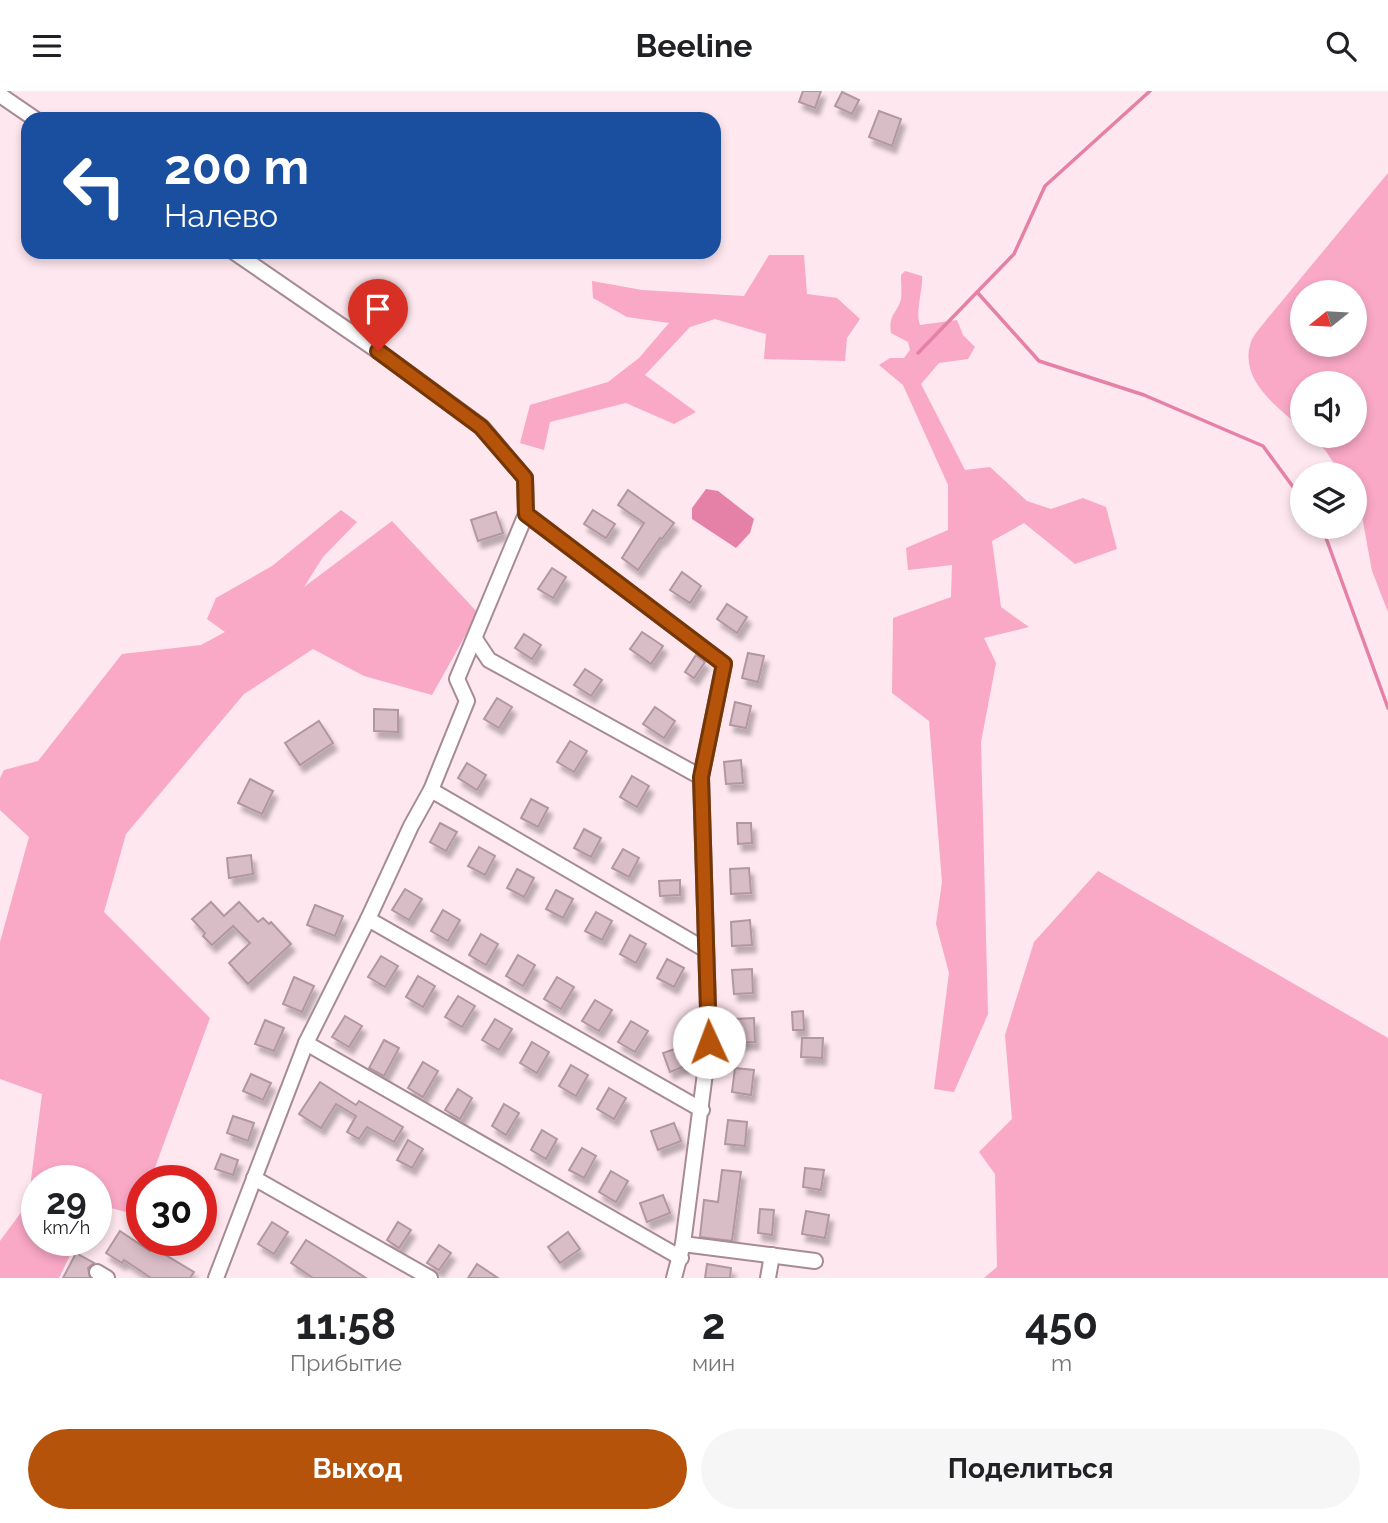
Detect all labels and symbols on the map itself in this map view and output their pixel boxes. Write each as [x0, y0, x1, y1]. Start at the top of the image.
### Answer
pin [348, 279, 408, 351]
north arrow [1290, 280, 1367, 357]
position arrow [672, 1005, 746, 1079]
speed limit sign: 30 [126, 1165, 217, 1256]

